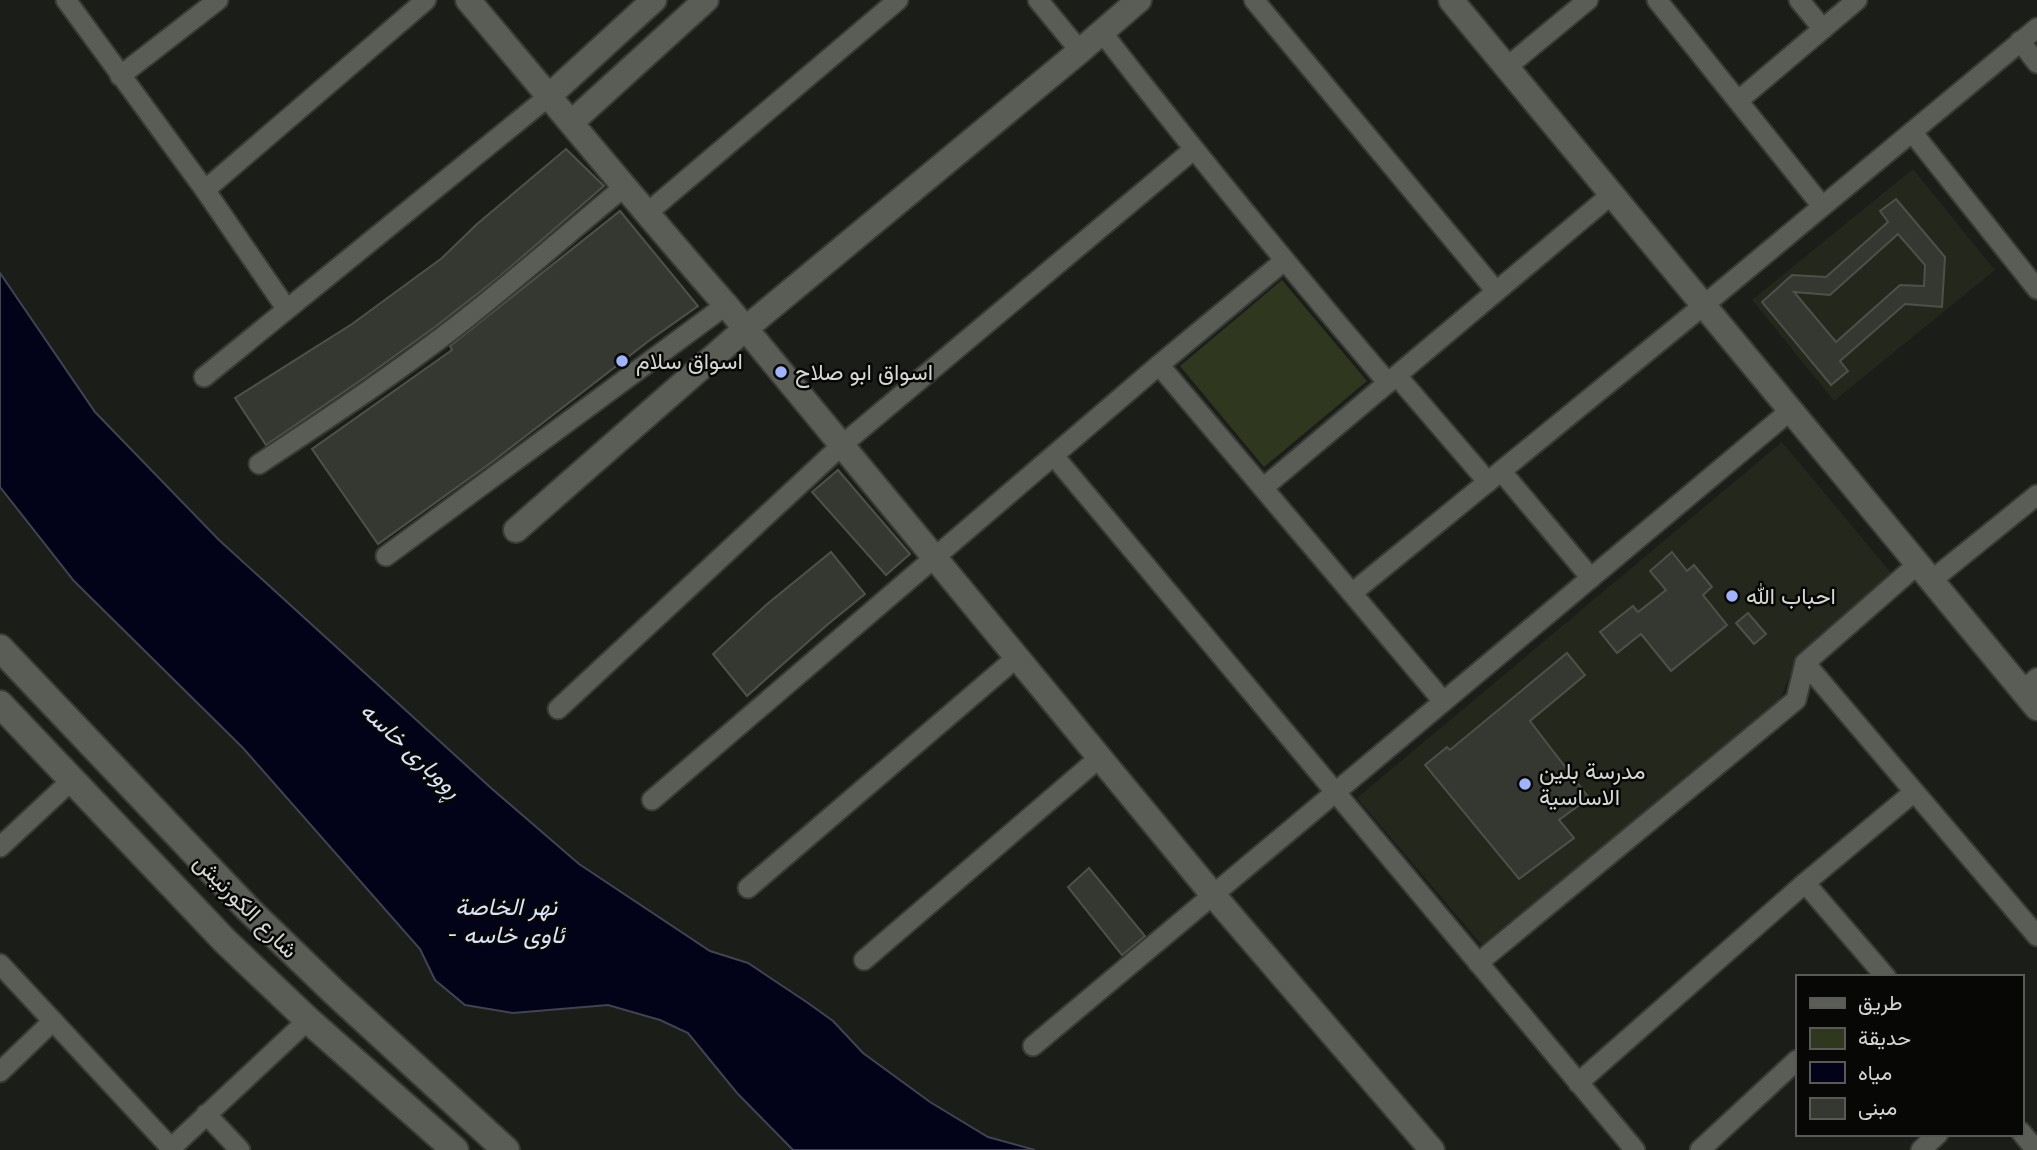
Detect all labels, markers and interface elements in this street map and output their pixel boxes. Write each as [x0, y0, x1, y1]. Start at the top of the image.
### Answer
place label: اسواق سلام [636, 347, 743, 376]
marker: اسواق سلام [614, 353, 630, 369]
place label: اسواق ابو صلاح [795, 358, 933, 388]
marker: اسواق ابو صلاح [773, 364, 789, 380]
place label: احباب الله [1746, 582, 1836, 610]
marker: احباب الله [1724, 588, 1740, 604]
water label: ڕووباری خاسە [351, 696, 467, 808]
place label: مدرسة بلين الاساسية [1539, 757, 1646, 811]
marker: مدرسة بلين الاساسية [1517, 776, 1533, 792]
street label: شارع الكورنيش [187, 848, 304, 965]
water label: نهر الخاصة - ئاوی خاسە [448, 893, 567, 950]
legend [1796, 975, 2023, 1136]
text: طريق [1858, 990, 1903, 1016]
text: حديقة [1858, 1025, 1911, 1051]
text: مياه [1858, 1060, 1892, 1086]
text: مبنى [1858, 1095, 1897, 1121]

